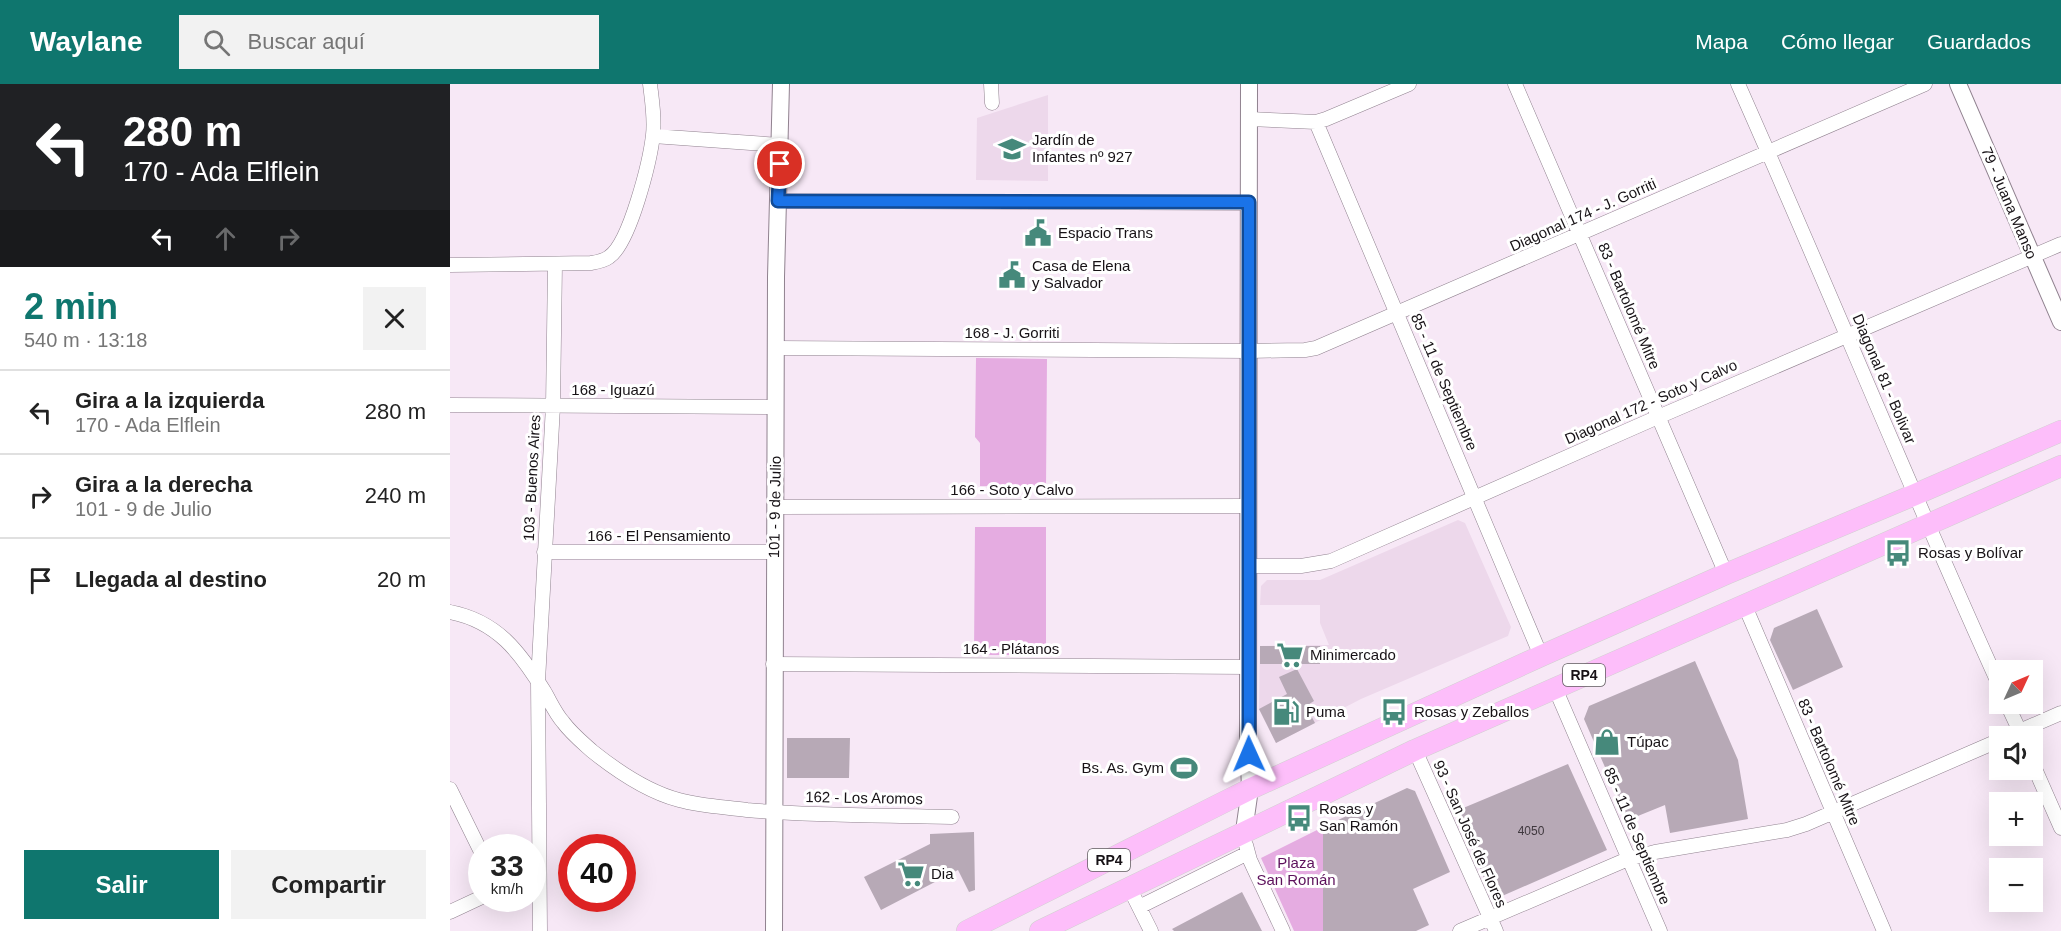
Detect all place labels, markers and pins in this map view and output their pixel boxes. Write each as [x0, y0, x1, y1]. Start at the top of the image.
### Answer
place label: Jardín de Infantes nº 927 [1032, 131, 1133, 165]
school or university icon: Jardín de Infantes nº 927 [997, 134, 1027, 164]
pin [754, 138, 805, 189]
public building icon: Espacio Trans [1023, 218, 1053, 248]
place label: Espacio Trans [1058, 224, 1153, 241]
place label: Casa de Elena y Salvador [1032, 257, 1131, 291]
public building icon: Casa de Elena y Salvador [997, 260, 1027, 290]
bus stop icon: Rosas y Bolívar [1883, 538, 1913, 568]
place label: Rosas y Bolívar [1918, 544, 2023, 561]
supermarket icon: Minimercado [1275, 640, 1305, 670]
place label: Minimercado [1310, 646, 1396, 663]
fuel station icon: Puma [1271, 697, 1301, 727]
bus stop icon: Rosas y Zeballos [1379, 697, 1409, 727]
place label: Puma [1306, 703, 1346, 720]
place label: Rosas y Zeballos [1414, 703, 1529, 720]
shop icon: Túpac [1592, 727, 1622, 757]
place label: Túpac [1627, 733, 1669, 750]
sports icon: Bs. As. Gym [1169, 753, 1199, 783]
place label: Bs. As. Gym [1081, 759, 1164, 776]
place label: Rosas y San Ramón [1319, 800, 1398, 834]
bus stop icon: Rosas y San Ramón [1284, 803, 1314, 833]
supermarket icon: Dia [896, 859, 926, 889]
place label: Dia [931, 865, 954, 882]

